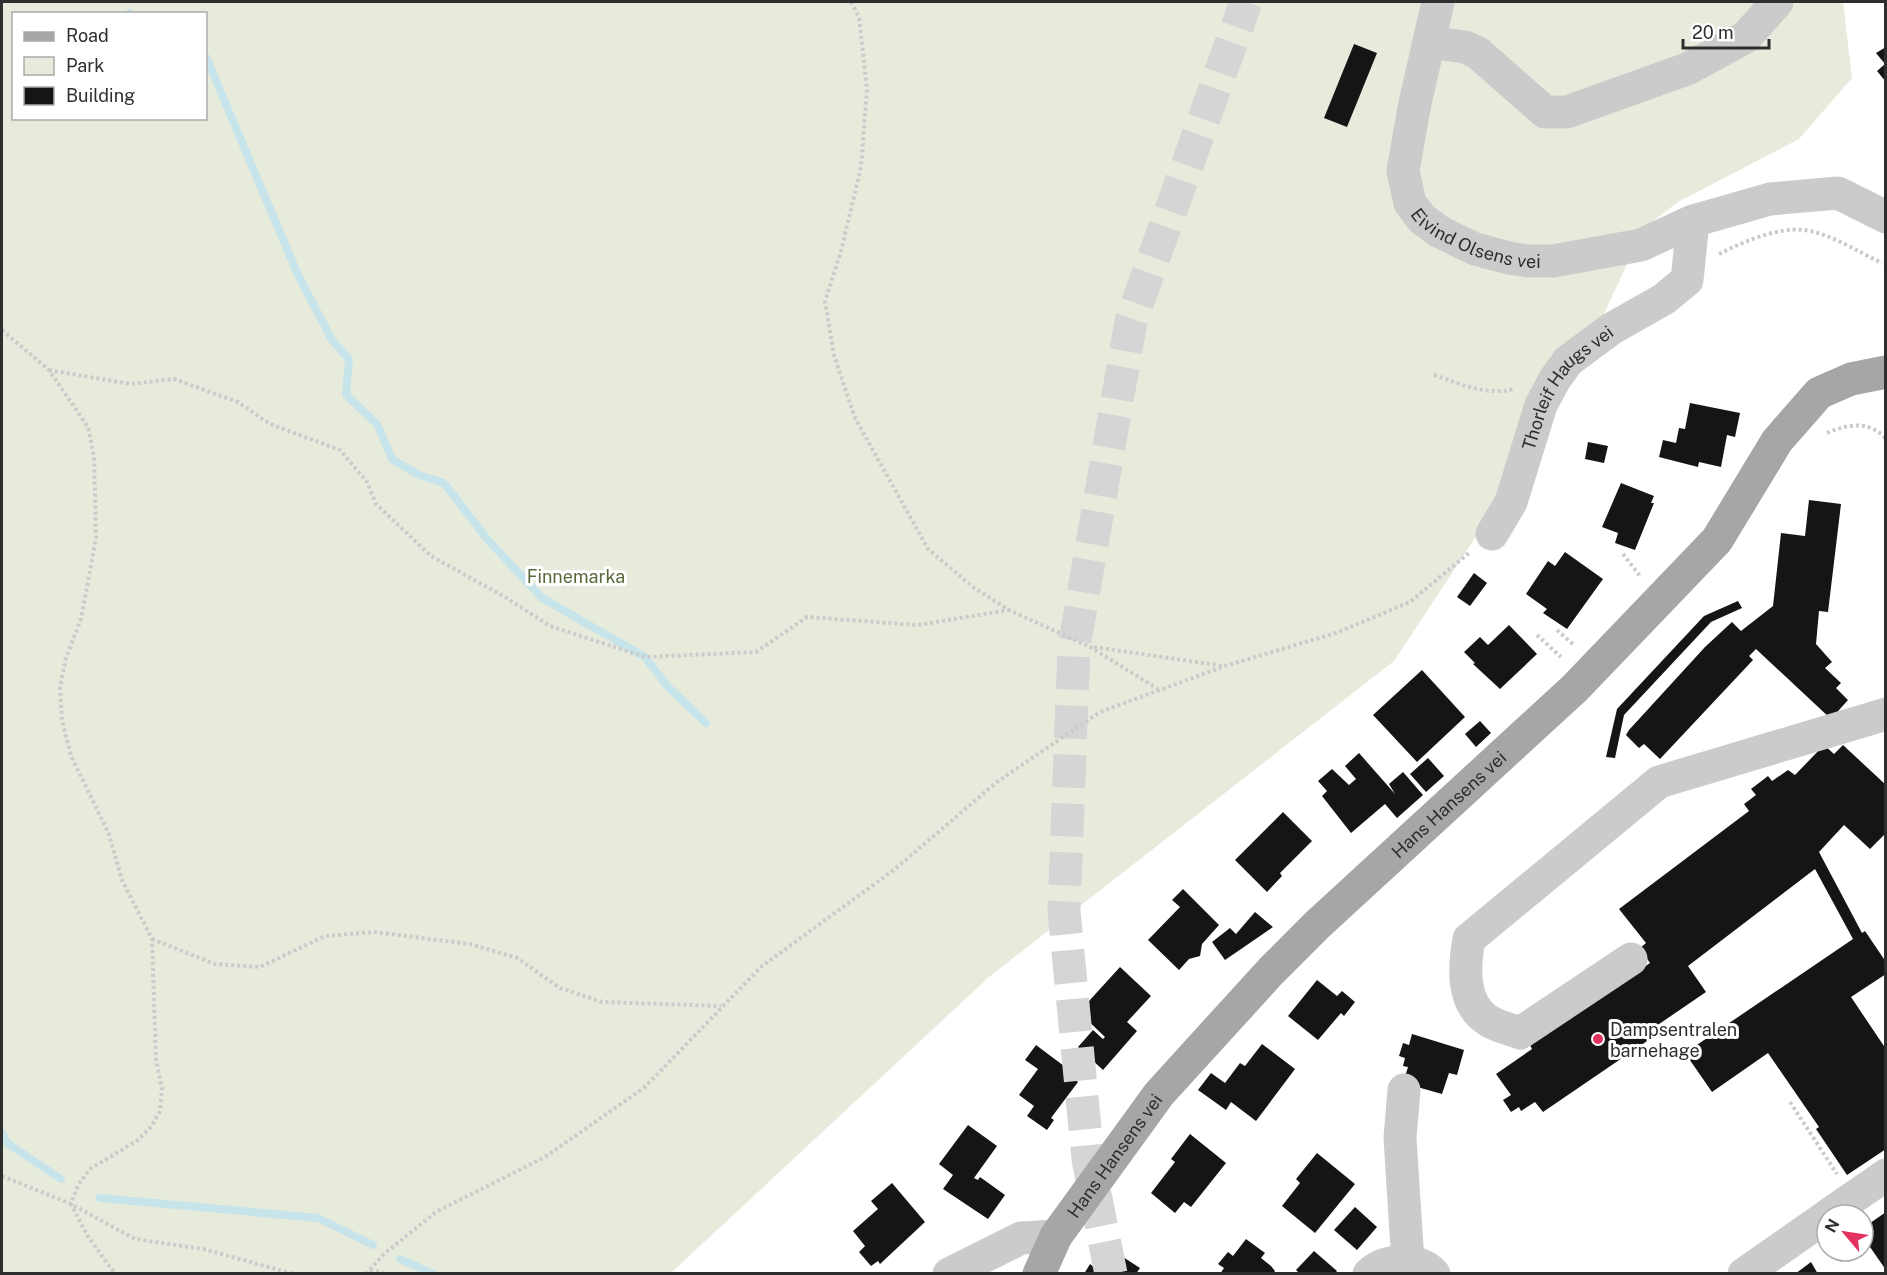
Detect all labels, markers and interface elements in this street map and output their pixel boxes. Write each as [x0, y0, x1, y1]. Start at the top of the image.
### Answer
legend [12, 12, 207, 120]
scale bar [1683, 12, 1768, 50]
text: 20 m [1692, 22, 1734, 43]
text: Road [66, 25, 109, 46]
text: Park [66, 55, 104, 76]
text: Building [66, 85, 135, 106]
street label: Eivind Olsens vei [1407, 204, 1541, 272]
street label: Thorleif Haugs vei [1517, 321, 1617, 452]
park label: Finnemarka [527, 566, 625, 587]
street label: Hans Hansens vei [1387, 746, 1510, 862]
place label: Dampsentralen barnehage [1610, 1019, 1737, 1061]
marker: Dampsentralen barnehage [1591, 1032, 1605, 1046]
street label: Hans Hansens vei [1062, 1090, 1166, 1222]
north arrow [1815, 1203, 1875, 1263]
text: N [1821, 1216, 1844, 1236]

